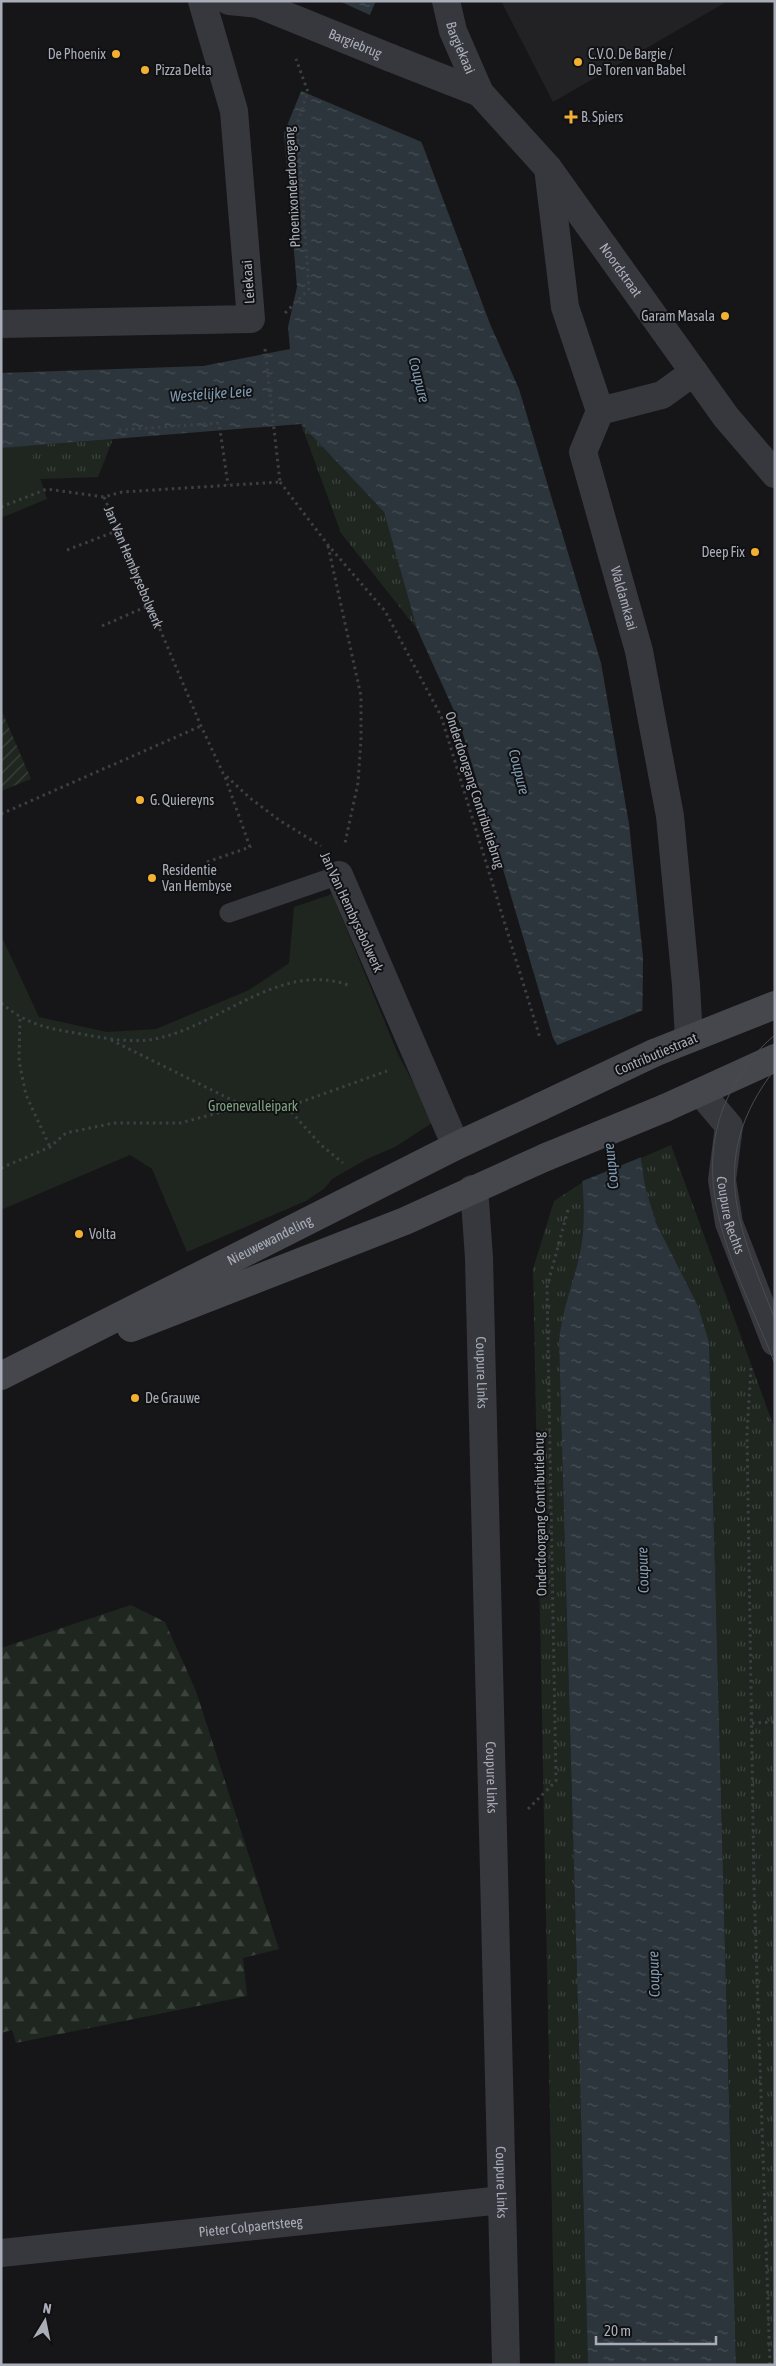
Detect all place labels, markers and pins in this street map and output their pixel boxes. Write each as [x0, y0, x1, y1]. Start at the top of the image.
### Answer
place label: De Phoenix [48, 46, 106, 62]
place label: C.V.O. De Bargie / De Toren van Babel [588, 46, 686, 78]
marker: De Phoenix [110, 48, 122, 60]
marker: C.V.O. De Bargie / De Toren van Babel [572, 56, 584, 68]
place label: Pizza Delta [155, 62, 212, 78]
marker: Pizza Delta [139, 64, 151, 76]
place label: B. Spiers [581, 109, 623, 125]
marker: B. Spiers [565, 111, 577, 123]
place label: Garam Masala [641, 308, 715, 324]
marker: Garam Masala [719, 310, 731, 322]
place label: Deep Fix [701, 544, 745, 560]
marker: Deep Fix [749, 546, 761, 558]
place label: G. Quiereyns [150, 792, 214, 808]
marker: G. Quiereyns [134, 794, 146, 806]
place label: Residentie Van Hembyse [162, 862, 232, 894]
marker: Residentie Van Hembyse [146, 872, 158, 884]
place label: Volta [89, 1226, 116, 1242]
marker: Volta [73, 1228, 85, 1240]
place label: De Grauwe [145, 1390, 200, 1406]
marker: De Grauwe [129, 1392, 141, 1404]

